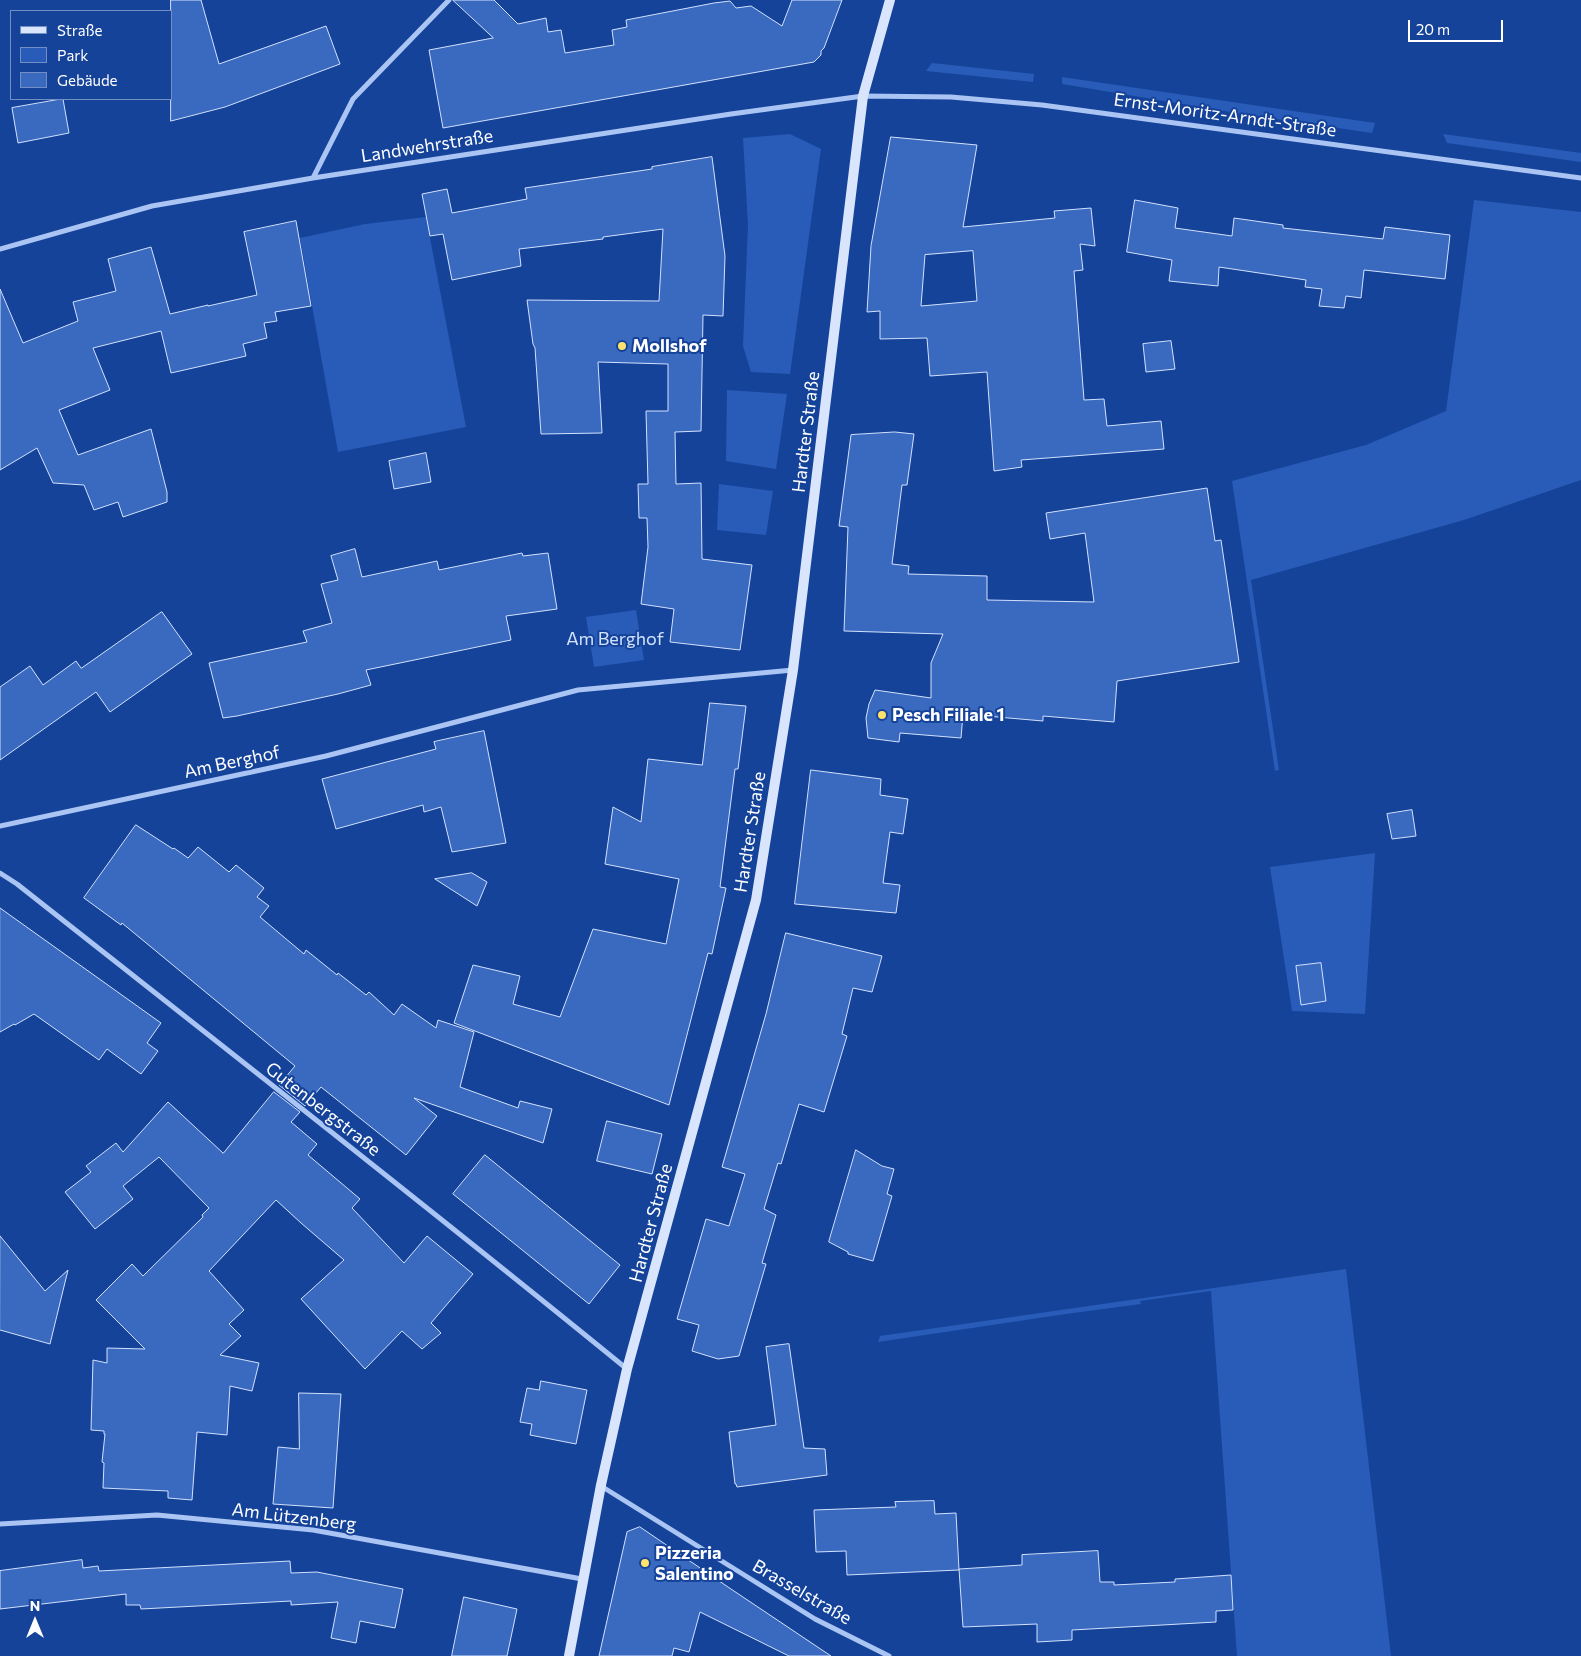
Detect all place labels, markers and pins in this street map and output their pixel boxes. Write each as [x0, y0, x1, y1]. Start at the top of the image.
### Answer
place label: Mollshof [632, 335, 707, 357]
marker: Mollshof [616, 340, 628, 352]
place label: Pesch Filiale 1 [892, 704, 1005, 726]
marker: Pesch Filiale 1 [876, 709, 888, 721]
place label: Pizzeria Salentino [655, 1542, 734, 1585]
marker: Pizzeria Salentino [639, 1557, 651, 1569]

